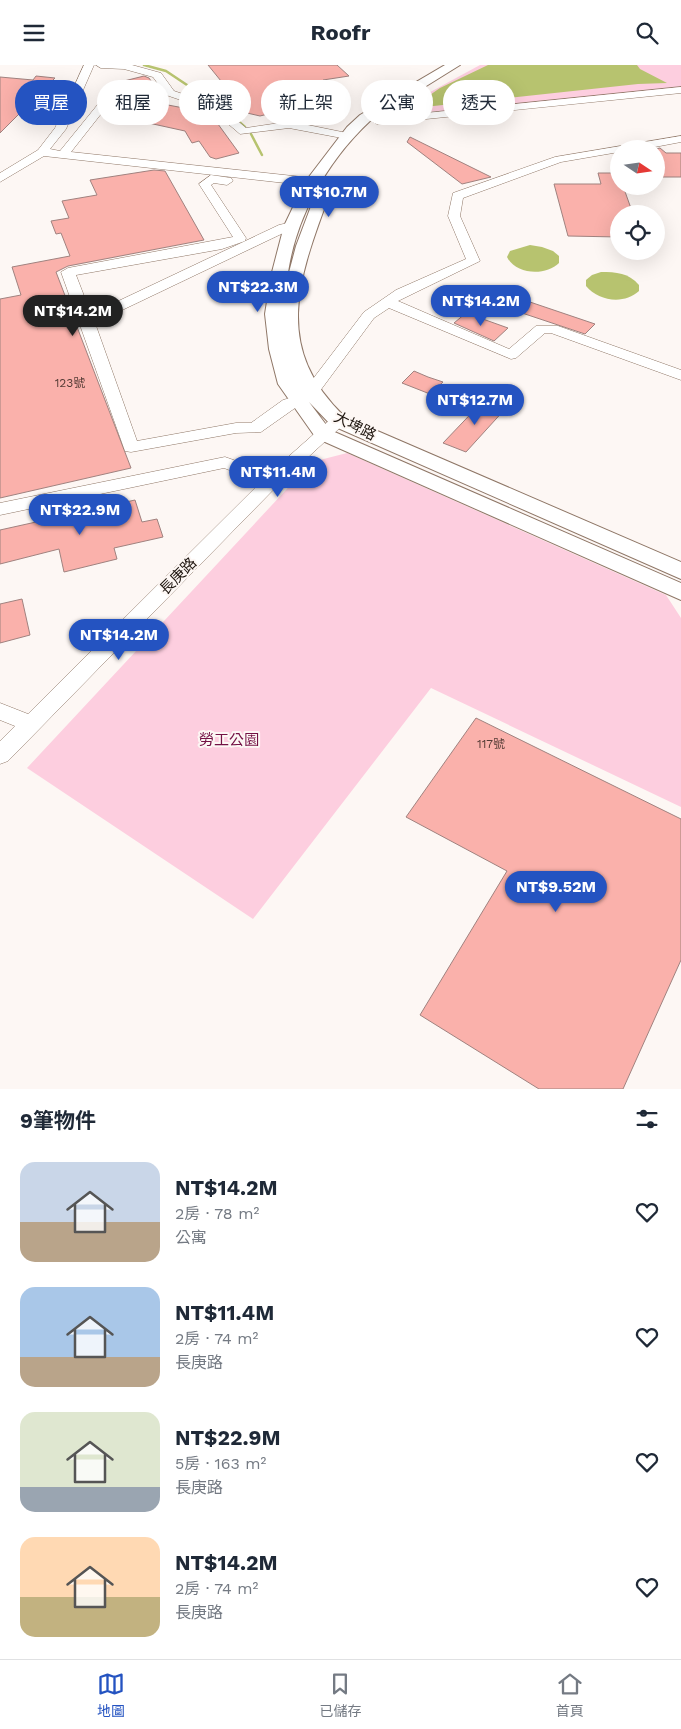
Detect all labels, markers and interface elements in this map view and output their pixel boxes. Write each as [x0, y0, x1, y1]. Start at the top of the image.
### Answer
icon: menu [20, 19, 48, 47]
icon: search [633, 19, 661, 47]
text: Roofr [311, 20, 370, 45]
chip: 買屋 [15, 80, 87, 125]
chip: 租屋 [97, 80, 169, 125]
chip: 篩選 [179, 80, 251, 125]
chip: 新上架 [261, 80, 351, 125]
chip: 公寓 [361, 80, 433, 125]
chip: 透天 [443, 80, 515, 125]
north arrow [610, 140, 665, 195]
map controls [610, 140, 665, 260]
pin: NT$10.7M [277, 175, 381, 218]
text: NT$10.7M [291, 182, 367, 201]
button: locate [610, 205, 665, 260]
pin: NT$22.3M [206, 271, 310, 313]
text: NT$22.3M [218, 277, 298, 296]
pin: NT$14.2M [429, 285, 533, 327]
text: NT$14.2M [442, 291, 520, 310]
pin: NT$14.2M [21, 295, 125, 337]
text: NT$14.2M [34, 301, 112, 320]
house number: 123號 [55, 376, 85, 390]
pin: NT$12.7M [423, 383, 527, 426]
text: NT$12.7M [437, 390, 513, 409]
street label: 大埤路 [331, 408, 379, 444]
pin: NT$11.4M [226, 455, 330, 498]
text: NT$11.4M [240, 462, 316, 481]
pin: NT$22.9M [28, 493, 132, 536]
text: NT$22.9M [40, 500, 120, 519]
street label: 長庚路 [156, 554, 200, 598]
pin: NT$14.2M [67, 619, 171, 661]
text: NT$14.2M [80, 625, 158, 644]
park label: 勞工公園 [199, 731, 259, 749]
house number: 117號 [477, 737, 505, 751]
pin: NT$9.52M [504, 871, 608, 913]
text: NT$9.52M [516, 877, 596, 896]
icon: filters [633, 1105, 661, 1133]
text: 9筆物件 [20, 1108, 96, 1133]
text: NT$14.2M [175, 1175, 278, 1200]
icon: home [60, 1182, 120, 1242]
icon: heart [633, 1198, 661, 1226]
text: 2房 · 78 m² [175, 1204, 259, 1223]
text: 公寓 [175, 1228, 207, 1247]
text: NT$11.4M [175, 1300, 274, 1325]
icon: home [60, 1307, 120, 1367]
icon: heart [633, 1323, 661, 1351]
text: 2房 · 74 m² [175, 1329, 258, 1348]
text: 長庚路 [175, 1353, 223, 1372]
text: NT$22.9M [175, 1425, 281, 1450]
icon: home [60, 1432, 120, 1492]
icon: heart [633, 1448, 661, 1476]
text: 5房 · 163 m² [175, 1454, 266, 1473]
text: 長庚路 [175, 1478, 223, 1497]
text: NT$14.2M [175, 1550, 278, 1575]
icon: home [60, 1557, 120, 1617]
icon: heart [633, 1573, 661, 1601]
text: 2房 · 74 m² [175, 1579, 258, 1598]
text: 長庚路 [175, 1603, 223, 1622]
tab: 地圖 [97, 1670, 125, 1720]
tab: 已儲存 [319, 1670, 361, 1720]
tab: 首頁 [556, 1670, 584, 1720]

